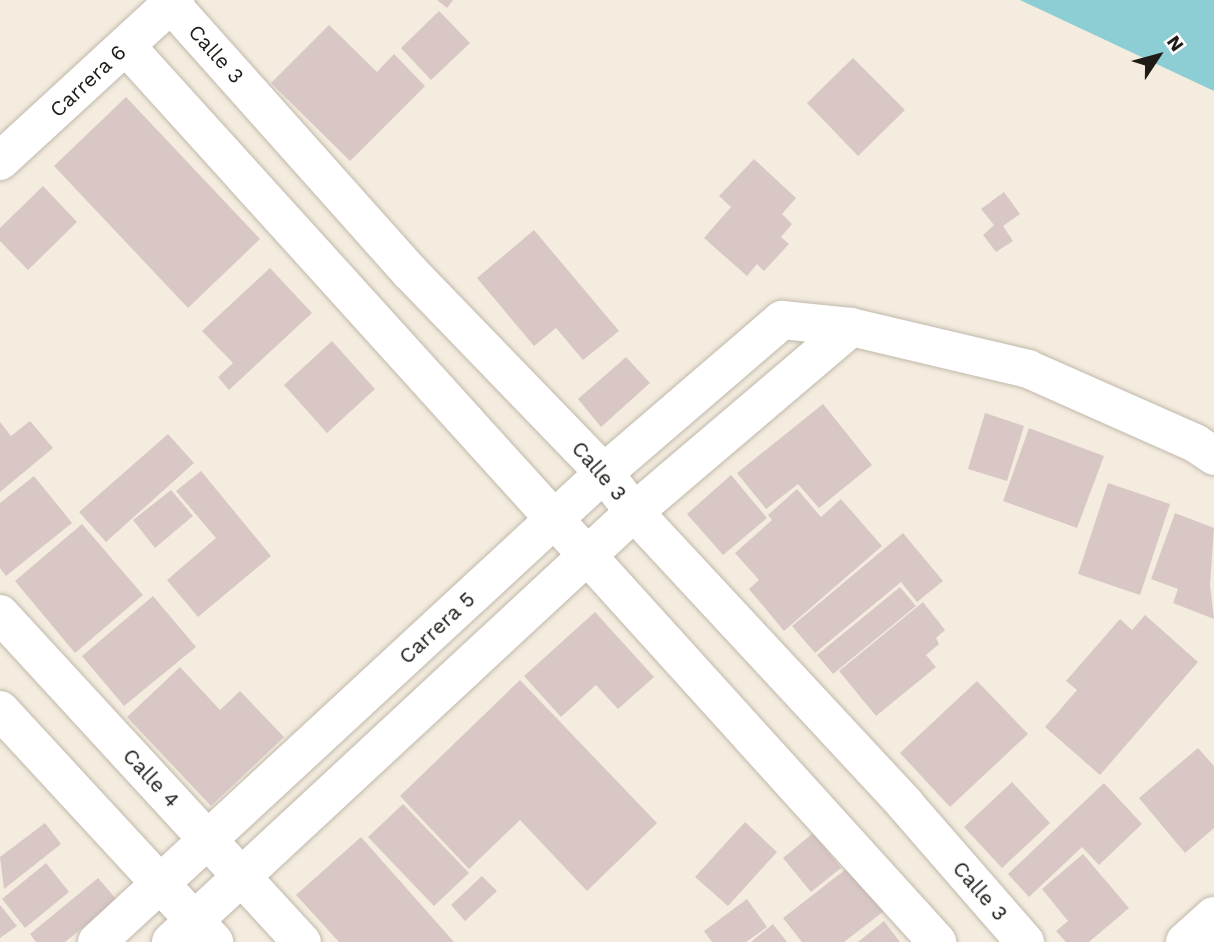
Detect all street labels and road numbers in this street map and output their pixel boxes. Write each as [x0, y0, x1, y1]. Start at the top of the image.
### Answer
street label: Calle 3 [183, 19, 249, 89]
street label: Carrera 6 [45, 39, 131, 123]
street label: Calle 3 [566, 436, 632, 506]
street label: Carrera 5 [394, 586, 480, 670]
street label: Calle 4 [117, 743, 185, 813]
street label: Calle 3 [947, 856, 1013, 926]

